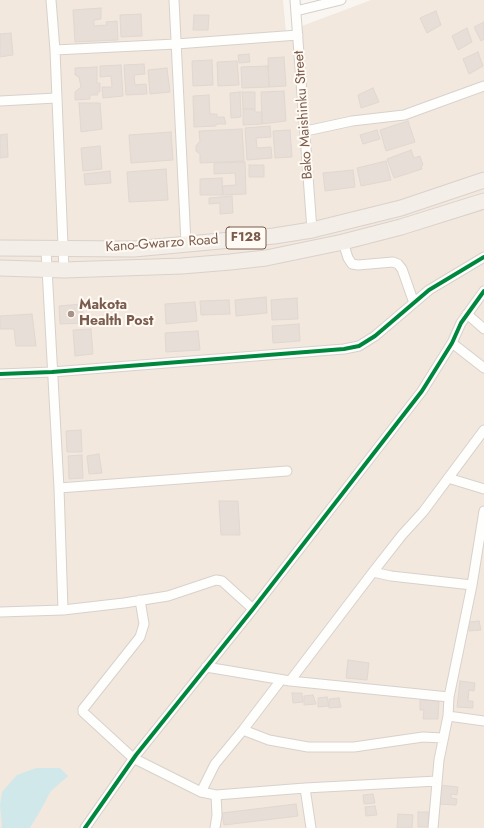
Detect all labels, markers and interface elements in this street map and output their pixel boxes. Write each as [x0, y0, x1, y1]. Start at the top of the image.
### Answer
street label: Bako Maishinku Street [291, 50, 317, 180]
road number: F128 [226, 227, 266, 249]
street label: Kano-Gwarzo Road [105, 232, 219, 256]
place label: Makota Health Post [79, 298, 153, 330]
marker: Makota Health Post [66, 309, 76, 319]

